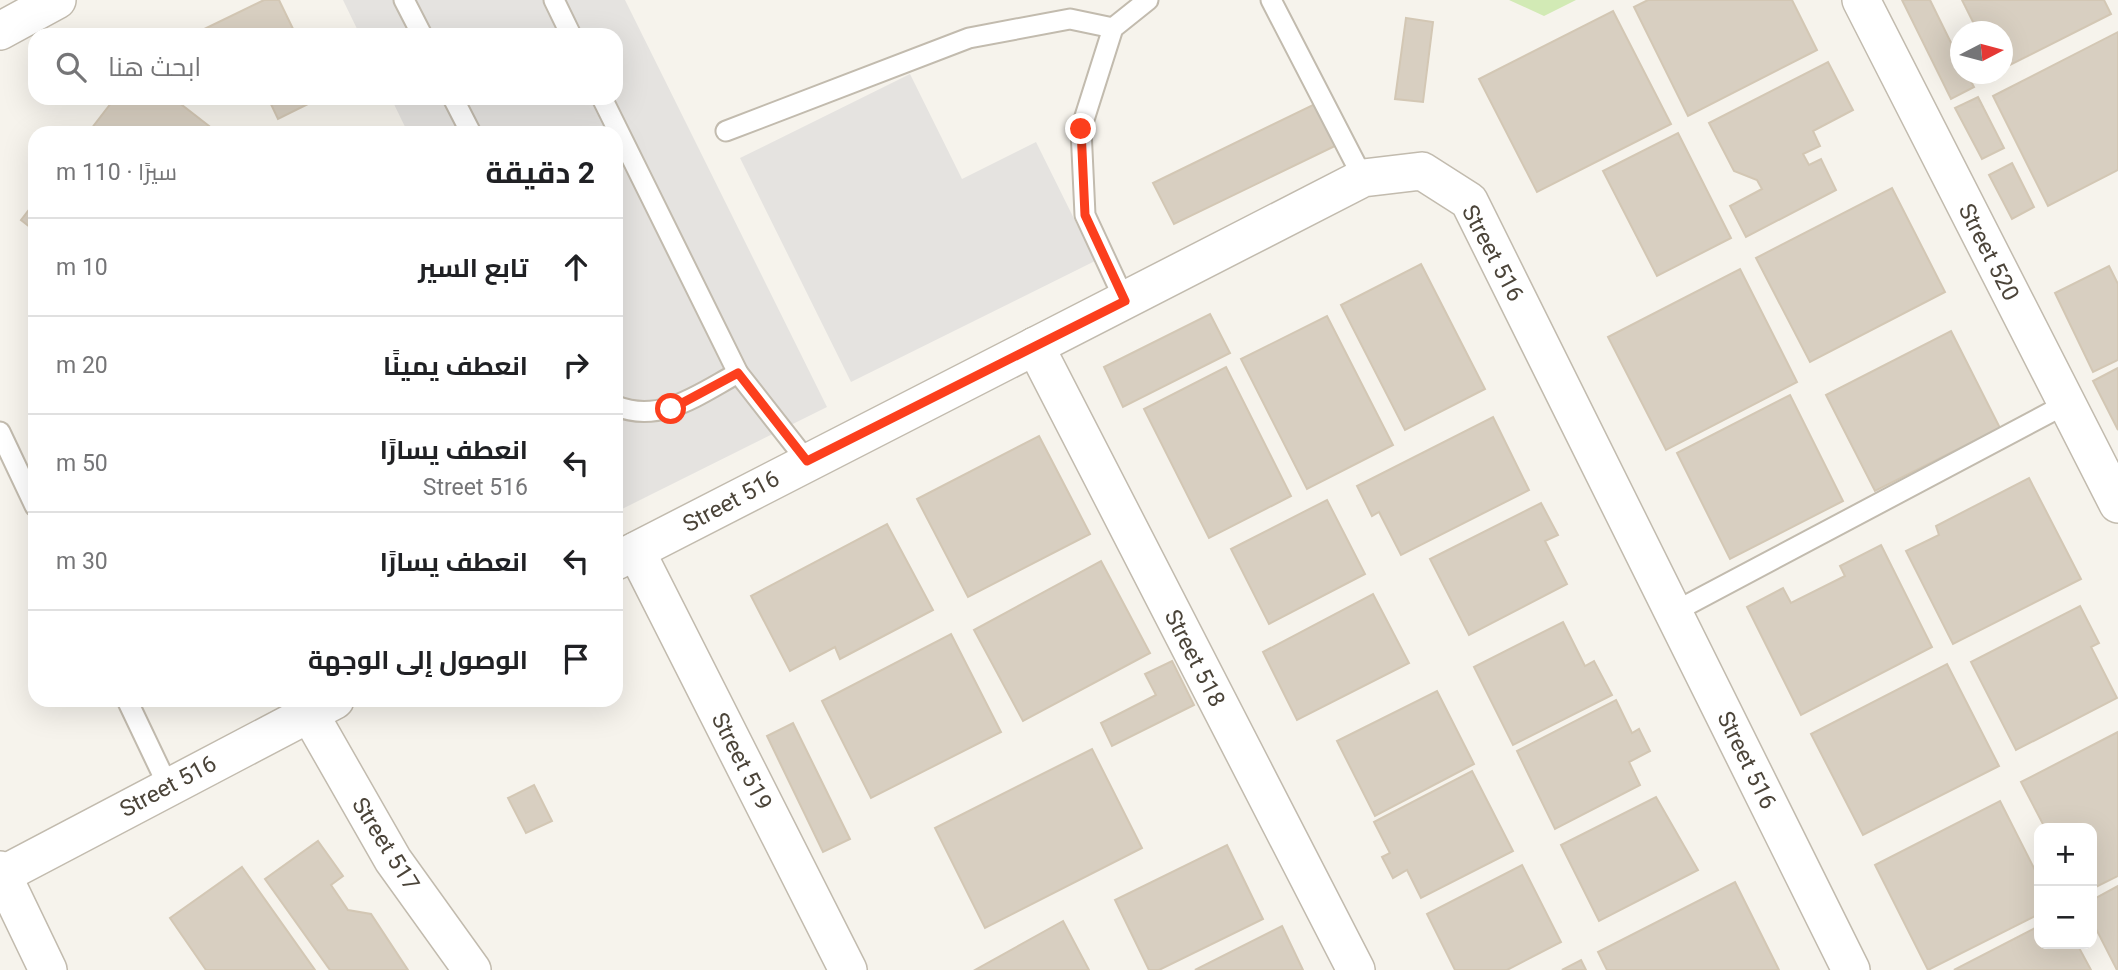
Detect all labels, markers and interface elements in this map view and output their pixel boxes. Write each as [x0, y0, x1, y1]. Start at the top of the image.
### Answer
north arrow [1950, 21, 2013, 84]
search box [28, 28, 623, 105]
icon: search [52, 48, 90, 86]
text: ابحث هنا [108, 52, 201, 82]
route end [1065, 113, 1096, 144]
text: 2 دقيقة [486, 155, 595, 190]
text: سيرًا · 110 m [56, 159, 177, 186]
street label: Street 520 [1953, 199, 2024, 305]
street label: Street 516 [1456, 200, 1529, 306]
icon: ahead [557, 248, 595, 286]
text: تابع السير [418, 253, 528, 283]
text: 10 m [56, 254, 108, 281]
icon: right [557, 346, 595, 384]
text: انعطف يمينًا [383, 351, 528, 381]
text: 20 m [56, 352, 108, 379]
route start [655, 393, 686, 424]
text: انعطف يسارًا [380, 435, 528, 465]
icon: left [557, 444, 595, 482]
text: 50 m [56, 450, 108, 477]
street label: Street 516 [678, 465, 784, 538]
text: Street 516 [423, 474, 528, 501]
icon: left [557, 542, 595, 580]
text: انعطف يسارًا [380, 547, 528, 577]
text: 30 m [56, 548, 108, 575]
street label: Street 518 [1159, 605, 1230, 711]
icon: arrive [557, 640, 595, 678]
text: الوصول إلى الوجهة [308, 645, 528, 675]
street label: Street 516 [1711, 707, 1782, 813]
street label: Street 519 [706, 708, 777, 814]
street label: Street 516 [115, 750, 221, 823]
street label: Street 517 [346, 793, 425, 896]
map controls [2034, 823, 2097, 949]
button: + [2034, 823, 2097, 886]
button: − [2034, 886, 2097, 949]

